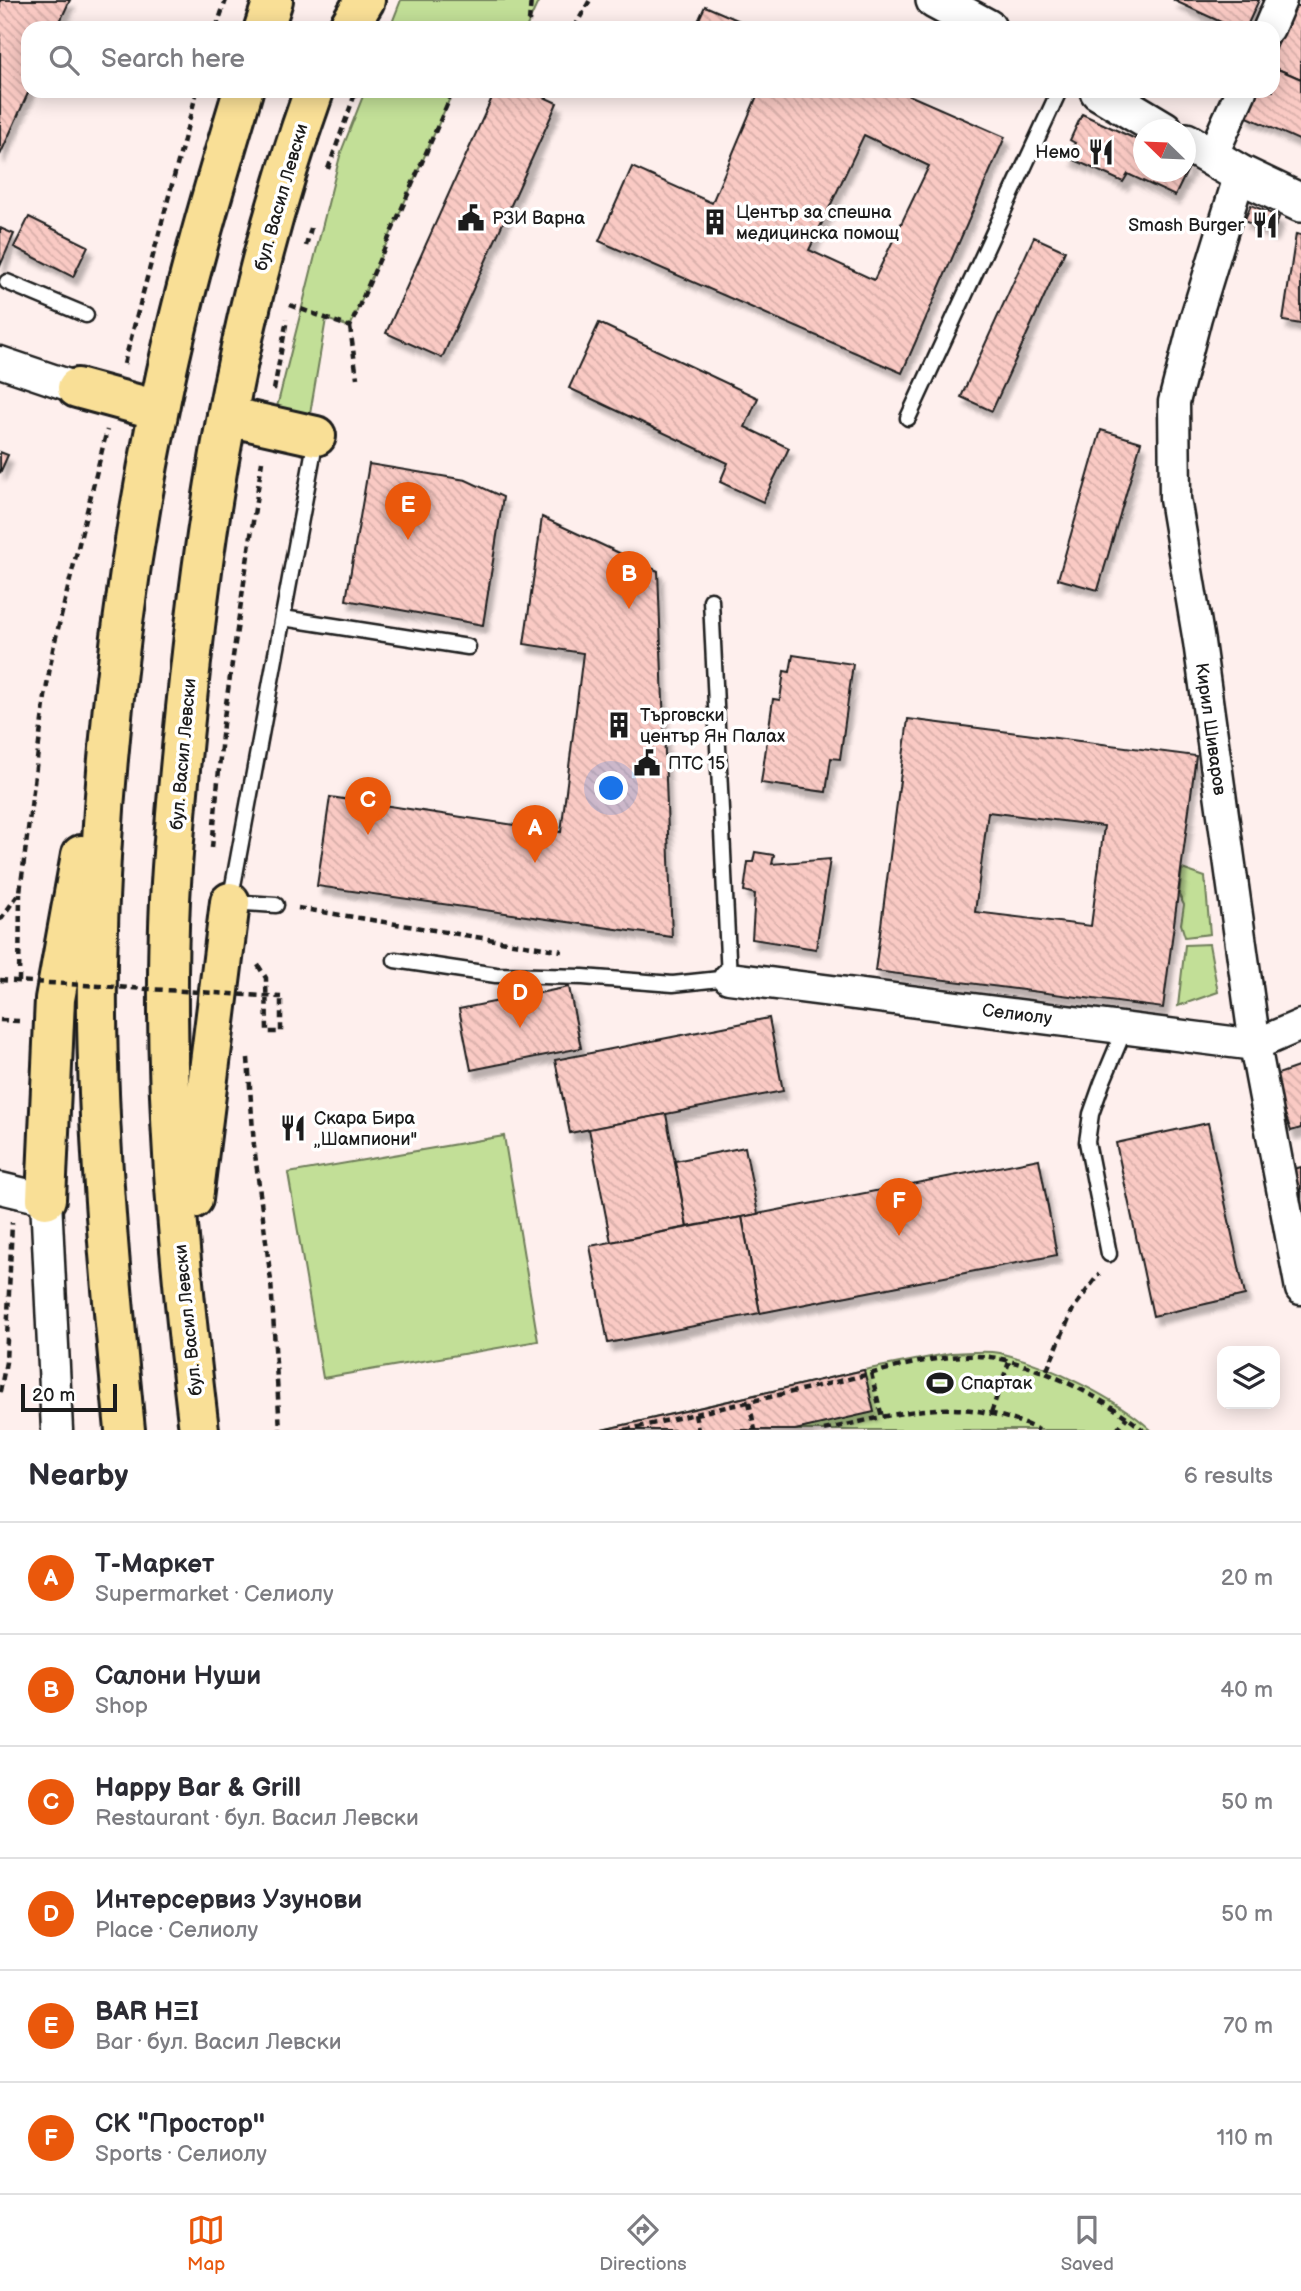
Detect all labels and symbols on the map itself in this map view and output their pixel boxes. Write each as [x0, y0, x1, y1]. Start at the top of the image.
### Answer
north arrow [1133, 119, 1196, 182]
street label: бул. Васил Левски [250, 121, 313, 273]
restaurant icon: Немо [1086, 137, 1116, 167]
place label: Немо [1035, 142, 1080, 163]
place label: Център за спешна медицинска помощ [736, 202, 899, 244]
public building icon: РЗИ Варна [456, 203, 486, 233]
building icon: Център за спешна медицинска помощ [700, 207, 730, 237]
place label: РЗИ Варна [492, 208, 586, 229]
restaurant icon: Smash Burger [1250, 210, 1280, 240]
place label: Smash Burger [1128, 215, 1244, 236]
pin: E [385, 482, 431, 540]
pin: B [606, 551, 652, 609]
street label: Кирил Шиваров [1191, 662, 1230, 797]
street label: бул. Васил Левски [166, 677, 201, 831]
place label: Търговски център Ян Палах [640, 705, 785, 747]
building icon: Търговски център Ян Палах [604, 710, 634, 740]
public building icon: ПТС 15 [632, 748, 662, 778]
place label: ПТС 15 [668, 753, 725, 774]
your location [594, 771, 628, 805]
pin: C [345, 777, 391, 835]
pin: A [512, 805, 558, 863]
pin: D [497, 970, 543, 1028]
street label: Селиолу [981, 1000, 1054, 1029]
place label: Скара Бира ,,Шампиони" [314, 1108, 417, 1150]
restaurant icon: Скара Бира ,,Шампиони" [278, 1113, 308, 1143]
pin: F [876, 1178, 922, 1236]
street label: бул. Васил Левски [170, 1243, 207, 1397]
sports icon: Спартак [925, 1368, 955, 1398]
place label: Спартак [961, 1373, 1033, 1394]
scale bar [21, 1381, 117, 1413]

